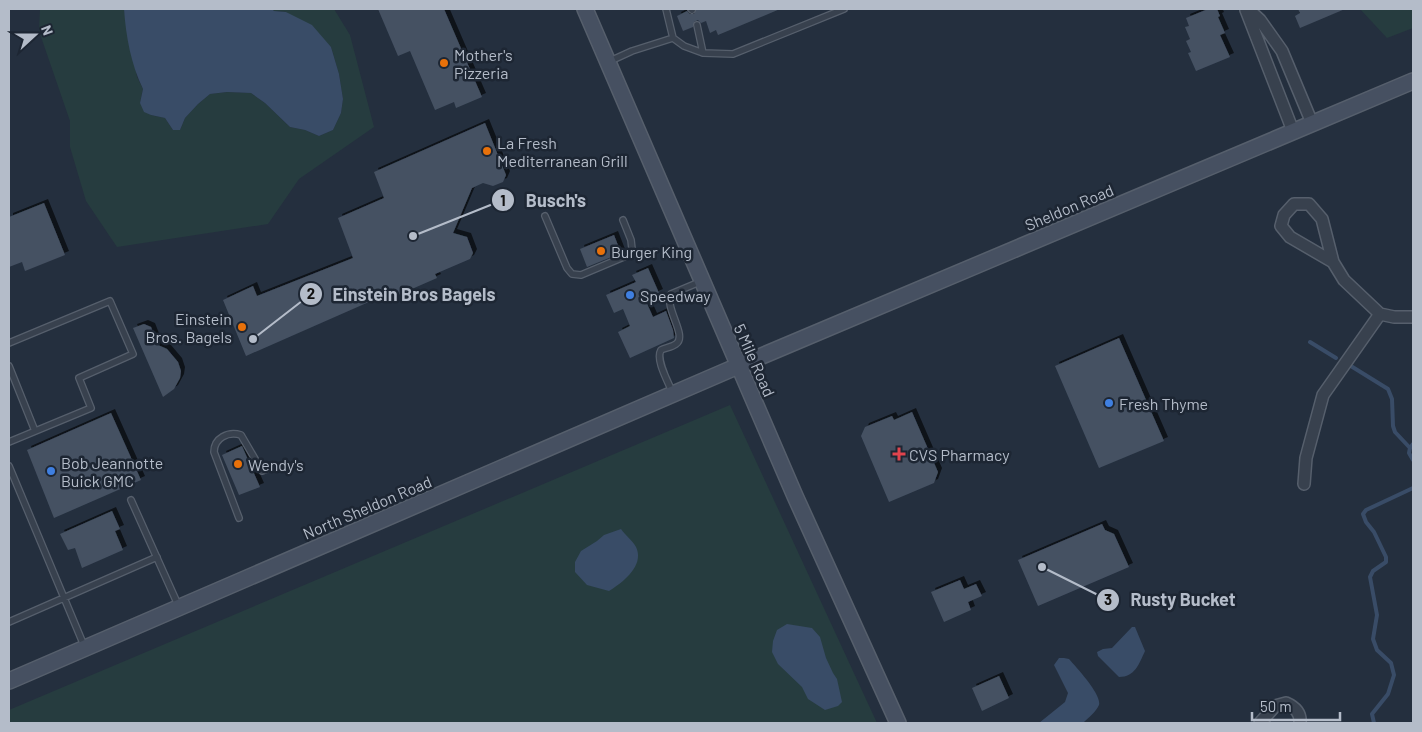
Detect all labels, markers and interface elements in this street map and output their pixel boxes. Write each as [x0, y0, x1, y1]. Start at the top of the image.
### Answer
north arrow [10, 10, 60, 60]
text: N [38, 23, 57, 38]
place label: Mother's Pizzeria [454, 45, 513, 82]
marker: Mother's Pizzeria [438, 57, 450, 69]
place label: La Fresh Mediterranean Grill [497, 133, 628, 170]
marker: La Fresh Mediterranean Grill [481, 145, 493, 157]
street label: Sheldon Road [1022, 180, 1116, 234]
callout: Busch's [491, 184, 596, 217]
text: Busch's [526, 189, 586, 211]
text: 1 [500, 191, 506, 209]
place label: Burger King [611, 242, 692, 261]
marker: Burger King [595, 245, 607, 257]
callout: Einstein Bros Bagels [298, 278, 506, 311]
text: Einstein Bros Bagels [333, 283, 495, 305]
text: 2 [307, 284, 315, 302]
place label: Speedway [640, 286, 711, 305]
marker: Speedway [624, 289, 636, 301]
place label: Einstein Bros. Bagels [146, 309, 232, 346]
marker: Einstein Bros. Bagels [236, 321, 248, 333]
street label: 5 Mile Road [731, 321, 779, 399]
place label: Fresh Thyme [1119, 394, 1208, 413]
marker: Fresh Thyme [1103, 397, 1115, 409]
place label: CVS Pharmacy [909, 445, 1010, 464]
marker: CVS Pharmacy [893, 448, 905, 460]
place label: Bob Jeannotte Buick GMC [61, 453, 163, 490]
place label: Wendy's [248, 455, 304, 474]
marker: Wendy's [232, 458, 244, 470]
marker: Bob Jeannotte Buick GMC [45, 465, 57, 477]
street label: North Sheldon Road [300, 471, 434, 543]
callout: Rusty Bucket [1096, 583, 1246, 616]
text: Rusty Bucket [1130, 588, 1236, 610]
text: 3 [1104, 590, 1112, 608]
scale bar [1252, 690, 1340, 722]
text: 50 m [1260, 697, 1292, 715]

